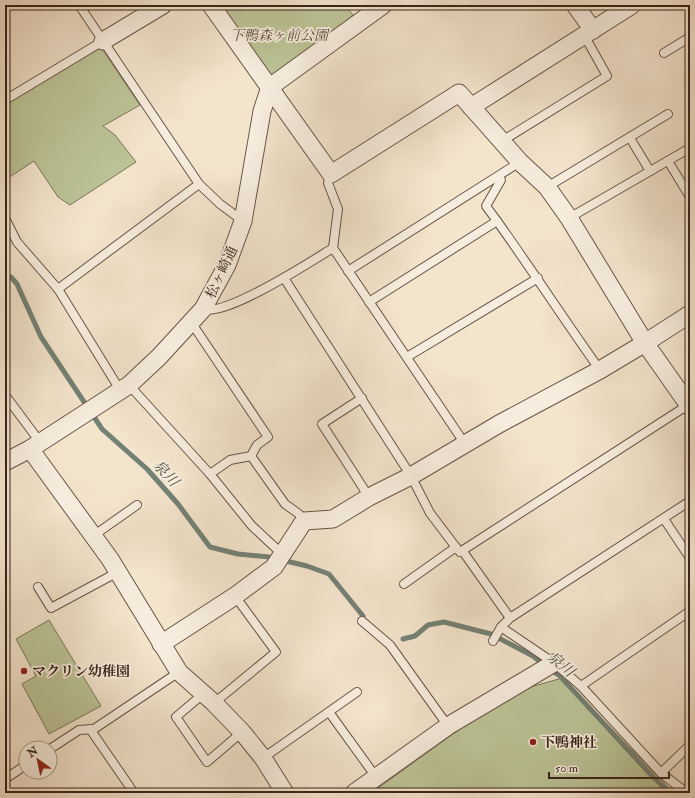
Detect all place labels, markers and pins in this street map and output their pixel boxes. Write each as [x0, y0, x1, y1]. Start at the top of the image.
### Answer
place label: マクリン幼稚園 [32, 663, 130, 680]
marker: マクリン幼稚園 [19, 666, 29, 676]
place label: 下鴨神社 [541, 734, 597, 751]
marker: 下鴨神社 [528, 737, 538, 747]

